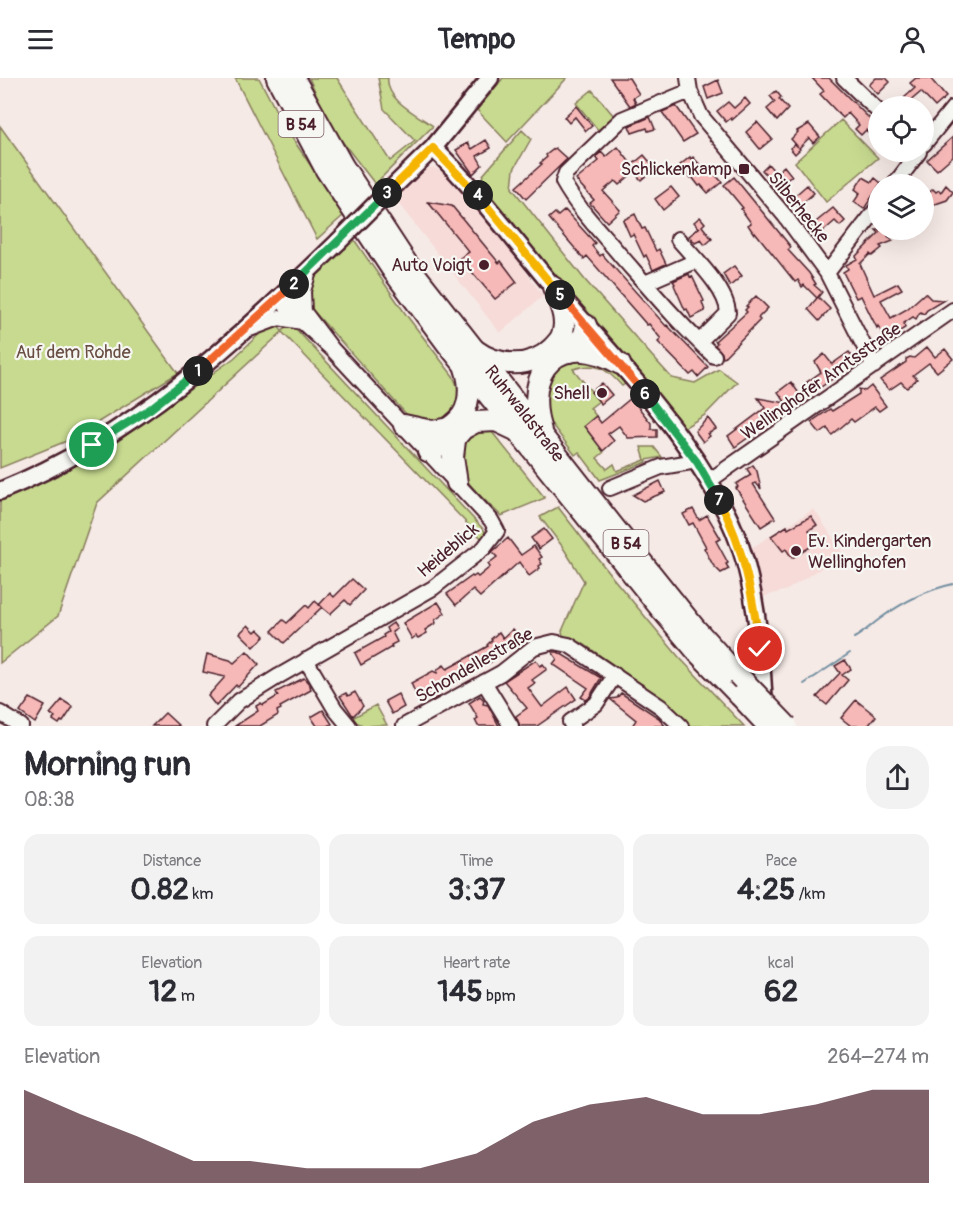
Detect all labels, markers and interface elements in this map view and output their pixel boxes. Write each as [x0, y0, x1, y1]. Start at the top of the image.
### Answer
icon: menu [24, 23, 57, 56]
text: Tempo [438, 23, 515, 56]
icon: person [896, 23, 929, 56]
map controls [868, 96, 934, 240]
button: locate [868, 96, 934, 162]
road number: B 54 [278, 111, 324, 137]
place label: Schlickenkamp [621, 158, 732, 181]
marker: Schlickenkamp [737, 162, 751, 176]
street label: Silberhecke [763, 167, 834, 248]
button: layers [868, 174, 934, 240]
pin: 3 [372, 178, 402, 208]
pin: 4 [463, 180, 493, 210]
text: 3 [383, 183, 391, 203]
text: 4 [473, 185, 483, 205]
place label: Auto Voigt [391, 254, 473, 277]
marker: Auto Voigt [477, 258, 491, 272]
pin: 2 [279, 269, 309, 299]
text: 2 [290, 274, 298, 294]
pin: 5 [545, 280, 575, 310]
text: 5 [556, 285, 564, 305]
street label: Wellinghofer Amtsstraße [737, 317, 906, 445]
park label: Auf dem Rohde [15, 341, 131, 364]
pin: 1 [183, 356, 213, 386]
text: 1 [195, 361, 201, 381]
street label: Ruhrwaldstraße [479, 361, 570, 467]
pin: 6 [630, 379, 660, 409]
place label: Shell [554, 382, 590, 405]
text: 6 [640, 384, 650, 404]
marker: Shell [595, 386, 609, 400]
pin [66, 419, 117, 470]
icon: arrive [75, 428, 108, 461]
pin: 7 [704, 485, 734, 515]
text: 7 [715, 490, 723, 510]
street label: Heideblick [413, 518, 484, 583]
road number: B 54 [604, 530, 648, 556]
place label: Ev. Kindergarten Wellinghofen [808, 530, 931, 574]
marker: Ev. Kindergarten Wellinghofen [789, 544, 803, 558]
street label: Schondellestraße [411, 622, 537, 708]
pin [734, 623, 785, 674]
icon: check [743, 632, 776, 665]
text: Morning run [24, 744, 191, 785]
button: share [866, 746, 929, 809]
text: 08:38 [24, 787, 74, 812]
text: Distance [143, 851, 201, 871]
text: Time [460, 851, 493, 871]
text: Pace [765, 851, 797, 871]
text: 0.82 [130, 871, 189, 908]
text: 3:37 [448, 871, 505, 908]
text: 4:25 [737, 871, 795, 908]
text: km [189, 884, 213, 904]
text: /km [795, 884, 825, 904]
text: Elevation [141, 953, 202, 973]
text: Heart rate [443, 953, 510, 973]
text: kcal [768, 953, 794, 973]
text: 12 [149, 973, 177, 1010]
text: 145 [437, 973, 483, 1010]
text: 62 [764, 973, 798, 1010]
text: m [177, 986, 195, 1006]
text: bpm [483, 986, 516, 1006]
text: Elevation [24, 1044, 100, 1069]
text: 264–274 m [827, 1044, 929, 1069]

